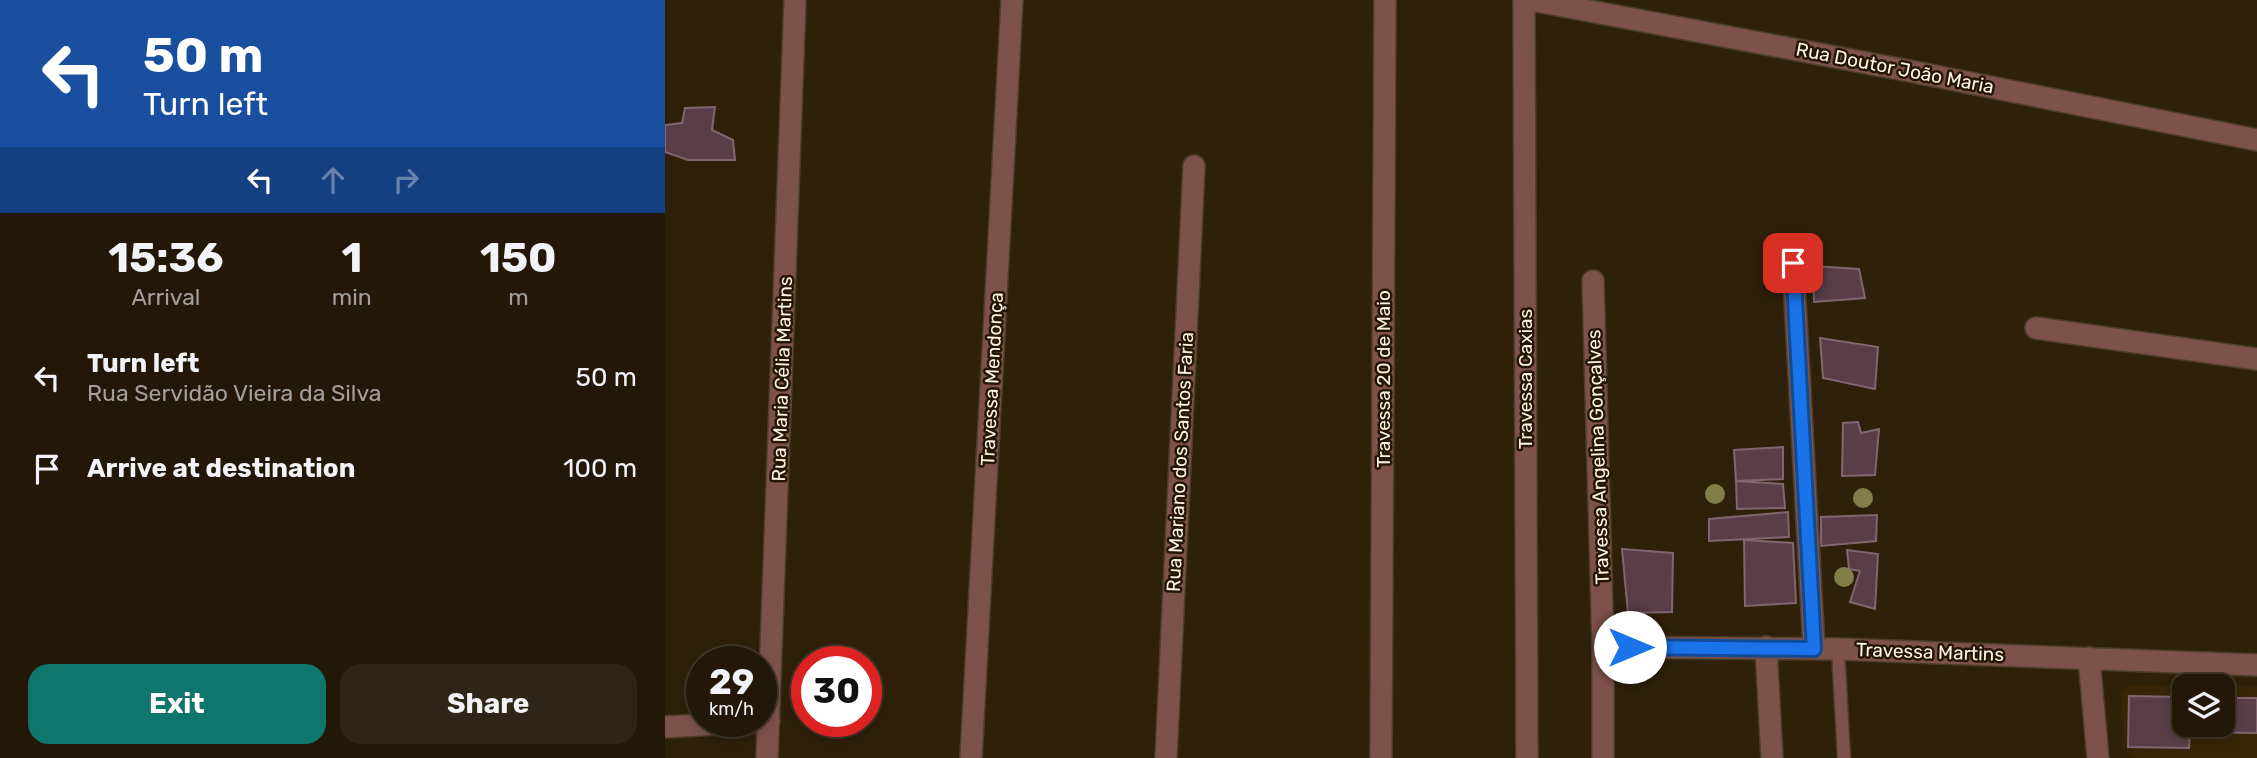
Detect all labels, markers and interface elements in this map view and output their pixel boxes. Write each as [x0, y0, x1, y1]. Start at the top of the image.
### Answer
text: 50 m [143, 26, 263, 84]
icon: left [28, 28, 119, 119]
street label: Rua Doutor João Maria [1794, 38, 1996, 98]
text: Turn left [143, 85, 268, 123]
icon: left [241, 161, 279, 199]
icon: ahead [314, 161, 352, 199]
icon: right [387, 161, 425, 199]
text: 15:36 [108, 233, 224, 283]
text: 1 [341, 233, 362, 283]
text: 150 [480, 233, 557, 283]
pin [1763, 233, 1823, 293]
icon: arrive [1774, 244, 1812, 282]
street label: Rua Maria Célia Martins [767, 276, 797, 482]
text: Arrival [131, 283, 200, 311]
text: min [332, 283, 372, 311]
text: m [508, 283, 529, 311]
street label: Travessa 20 de Maio [1372, 290, 1395, 468]
street label: Travessa Mendonça [976, 291, 1008, 467]
street label: Travessa Caxias [1514, 309, 1537, 449]
street label: Travessa Angelina Gonçalves [1582, 329, 1614, 585]
street label: Rua Mariano dos Santos Faria [1162, 331, 1198, 593]
text: Turn left [87, 348, 199, 379]
icon: left [28, 359, 66, 397]
text: 50 m [576, 362, 637, 393]
text: Rua Servidão Vieira da Silva [87, 379, 381, 407]
icon: arrive [28, 450, 66, 488]
text: Arrive at destination [87, 453, 355, 484]
text: 100 m [563, 453, 637, 484]
position arrow [1593, 610, 1667, 684]
street label: Travessa Martins [1856, 638, 2004, 666]
speed limit sign: 30 [791, 646, 882, 737]
text: 29 [709, 661, 754, 703]
button: Exit [28, 664, 326, 744]
button: Share [340, 664, 637, 744]
map controls [2172, 674, 2235, 737]
button: layers [2172, 674, 2235, 737]
text: km/h [709, 698, 754, 720]

